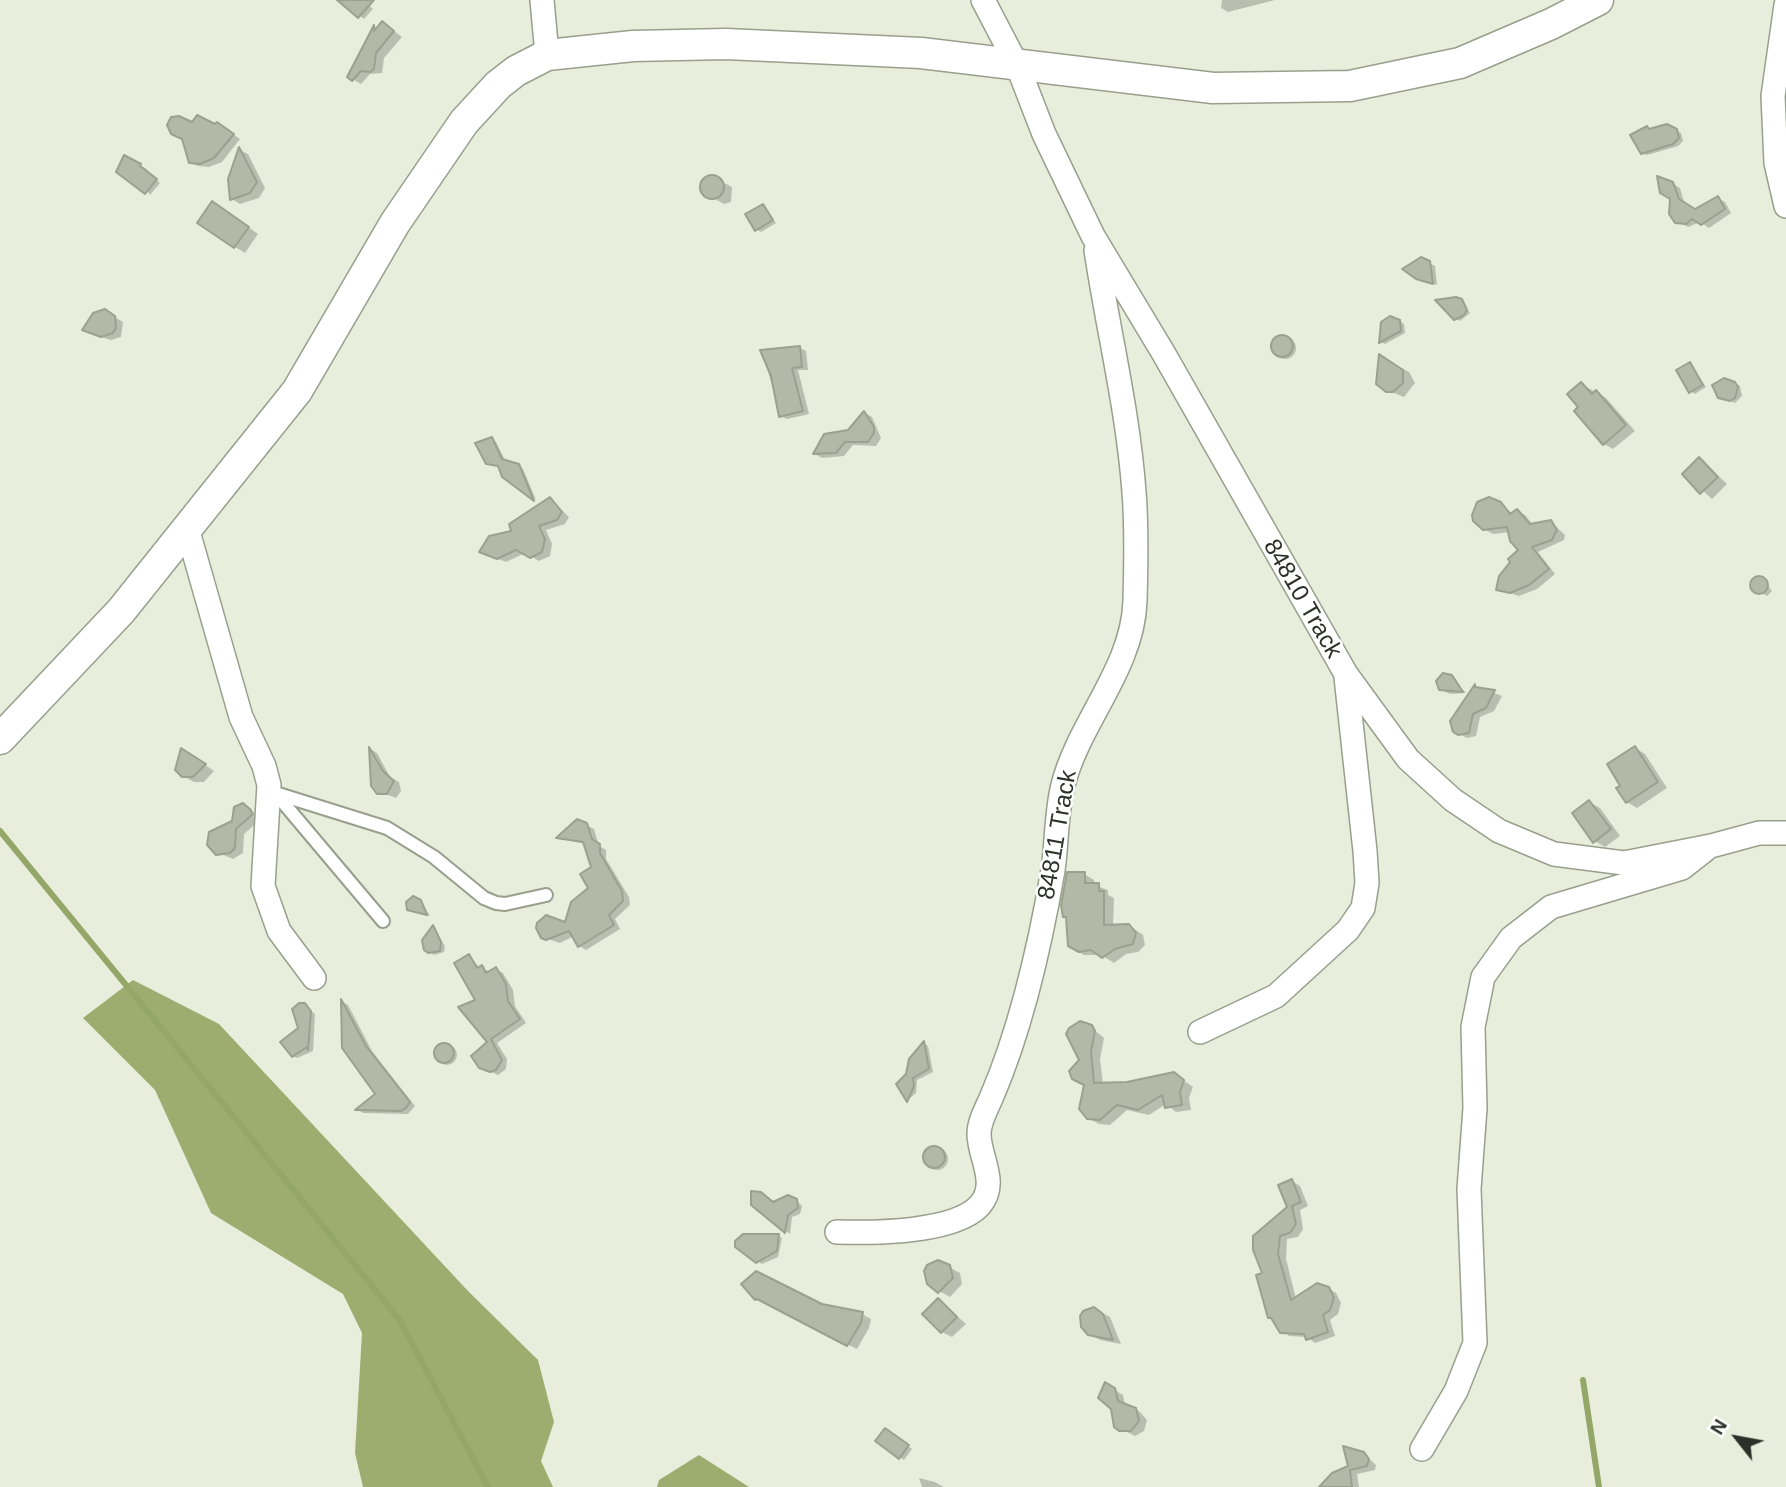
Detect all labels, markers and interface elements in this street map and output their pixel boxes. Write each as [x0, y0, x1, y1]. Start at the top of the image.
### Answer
street label: 84810 Track [1256, 534, 1348, 664]
street label: 84811 Track [1032, 768, 1084, 902]
north arrow [1702, 1403, 1772, 1473]
text: N [1706, 1416, 1731, 1438]

